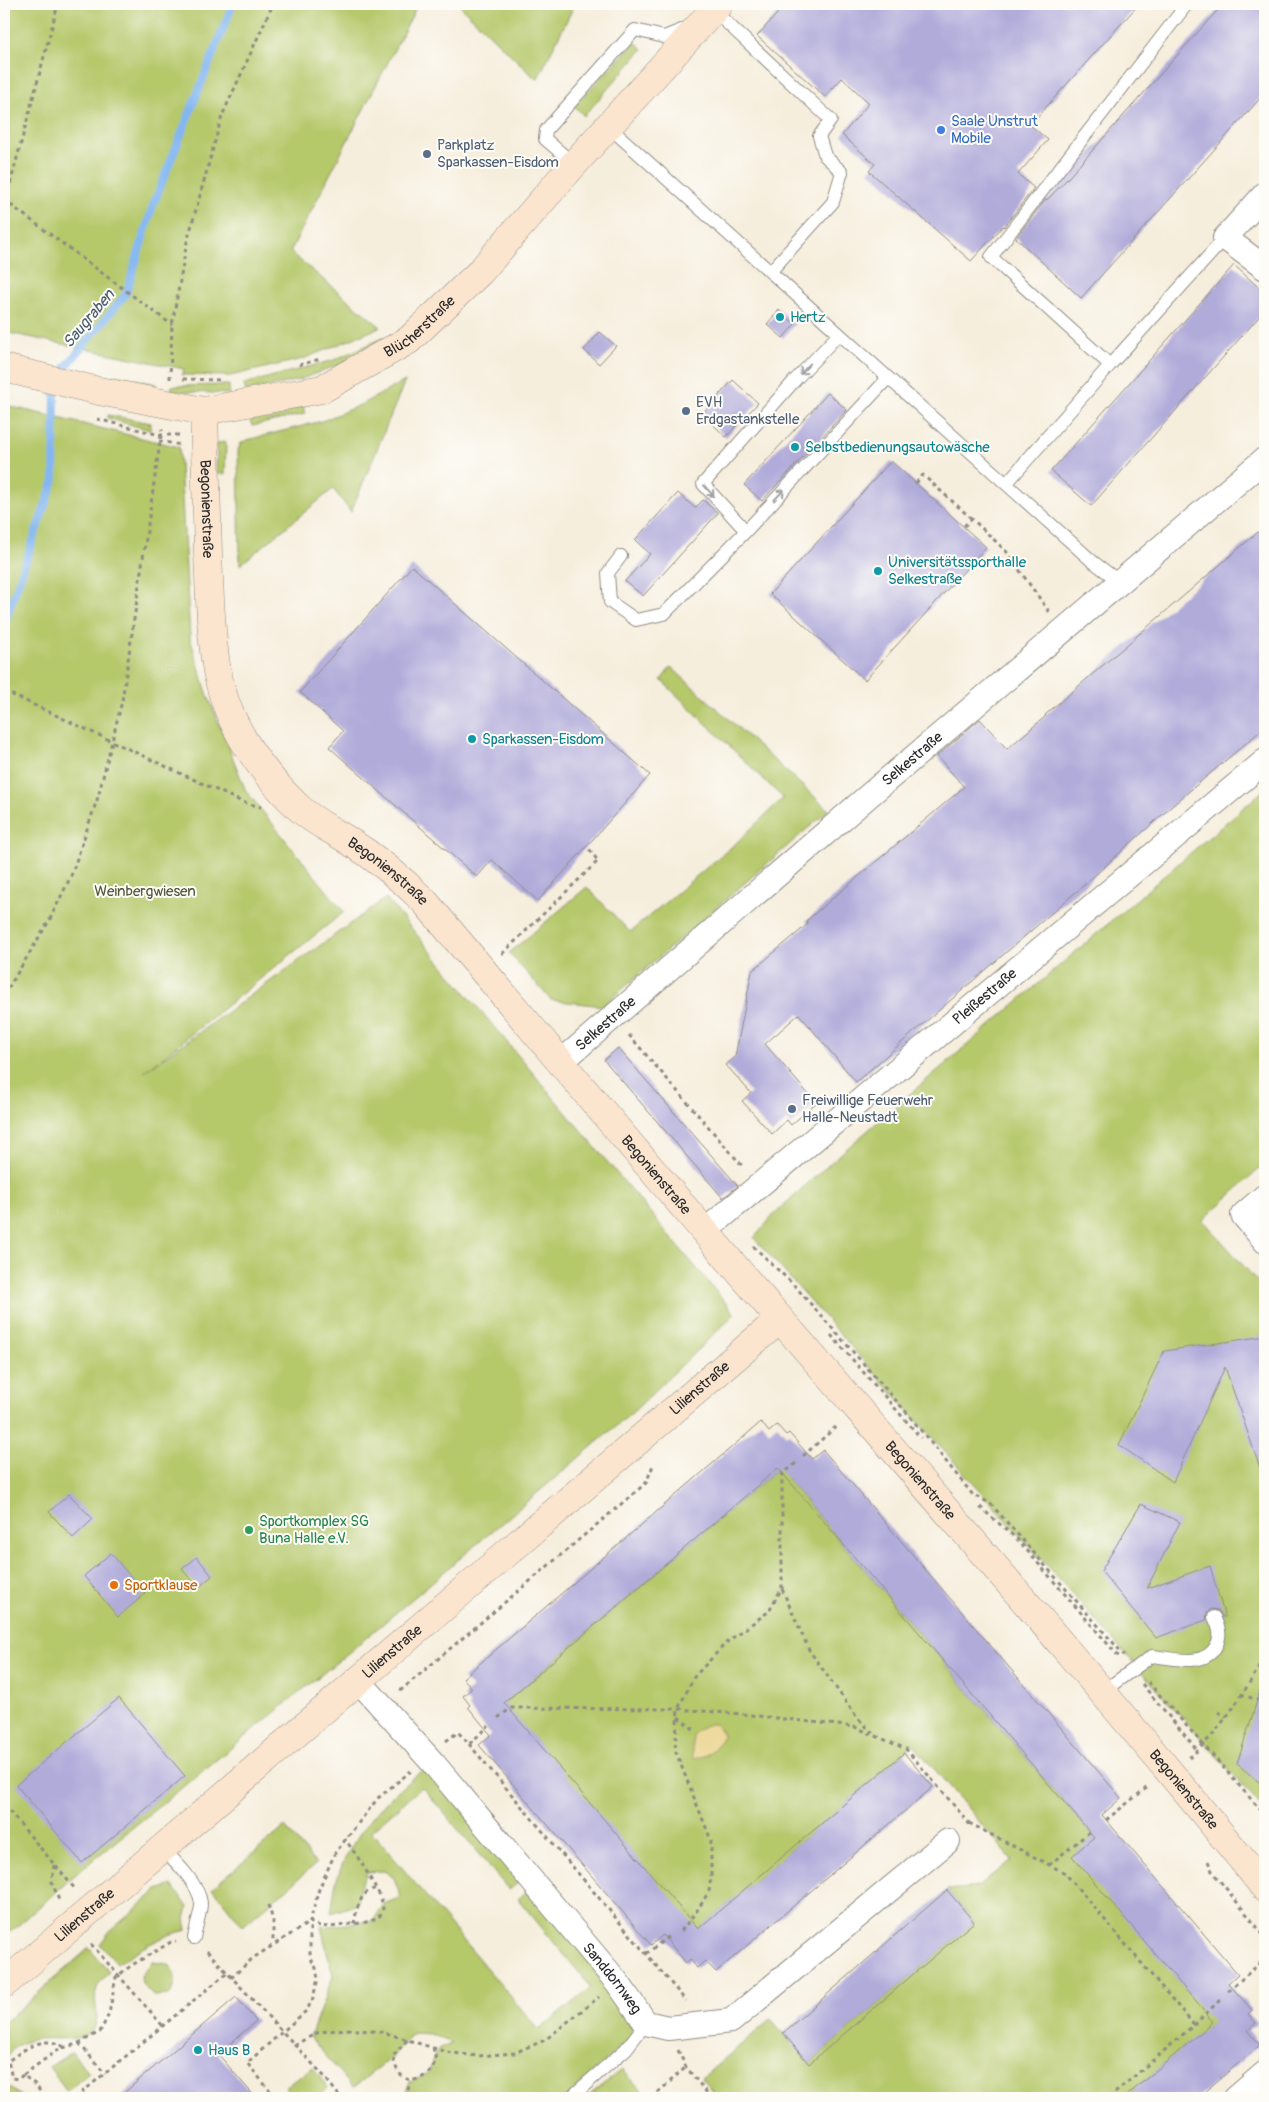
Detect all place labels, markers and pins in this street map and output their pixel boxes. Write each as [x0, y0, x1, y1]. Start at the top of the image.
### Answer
place label: Saale Unstrut Mobile [951, 112, 1039, 148]
marker: Saale Unstrut Mobile [935, 124, 947, 136]
place label: Parkplatz Sparkassen-Eisdom [437, 136, 559, 172]
marker: Parkplatz Sparkassen-Eisdom [421, 148, 433, 160]
place label: Hertz [790, 308, 826, 327]
marker: Hertz [774, 311, 786, 323]
place label: EVH Erdgastankstelle [696, 393, 800, 429]
marker: EVH Erdgastankstelle [680, 405, 692, 417]
place label: Selbstbedienungsautowäsche [805, 438, 990, 457]
marker: Selbstbedienungsautowäsche [789, 441, 801, 453]
place label: Universitätssporthalle Selkestraße [888, 553, 1027, 589]
marker: Universitätssporthalle Selkestraße [872, 565, 884, 577]
place label: Sparkassen-Eisdom [482, 730, 604, 749]
marker: Sparkassen-Eisdom [466, 733, 478, 745]
place label: Freiwillige Feuerwehr Halle-Neustadt [802, 1091, 934, 1127]
marker: Freiwillige Feuerwehr Halle-Neustadt [786, 1103, 798, 1115]
place label: Sportkomplex SG Buna Halle e.V. [259, 1512, 369, 1548]
marker: Sportkomplex SG Buna Halle e.V. [243, 1524, 255, 1536]
place label: Sportklause [124, 1576, 198, 1595]
marker: Sportklause [108, 1579, 120, 1591]
place label: Haus B [208, 2041, 250, 2060]
marker: Haus B [192, 2044, 204, 2056]

